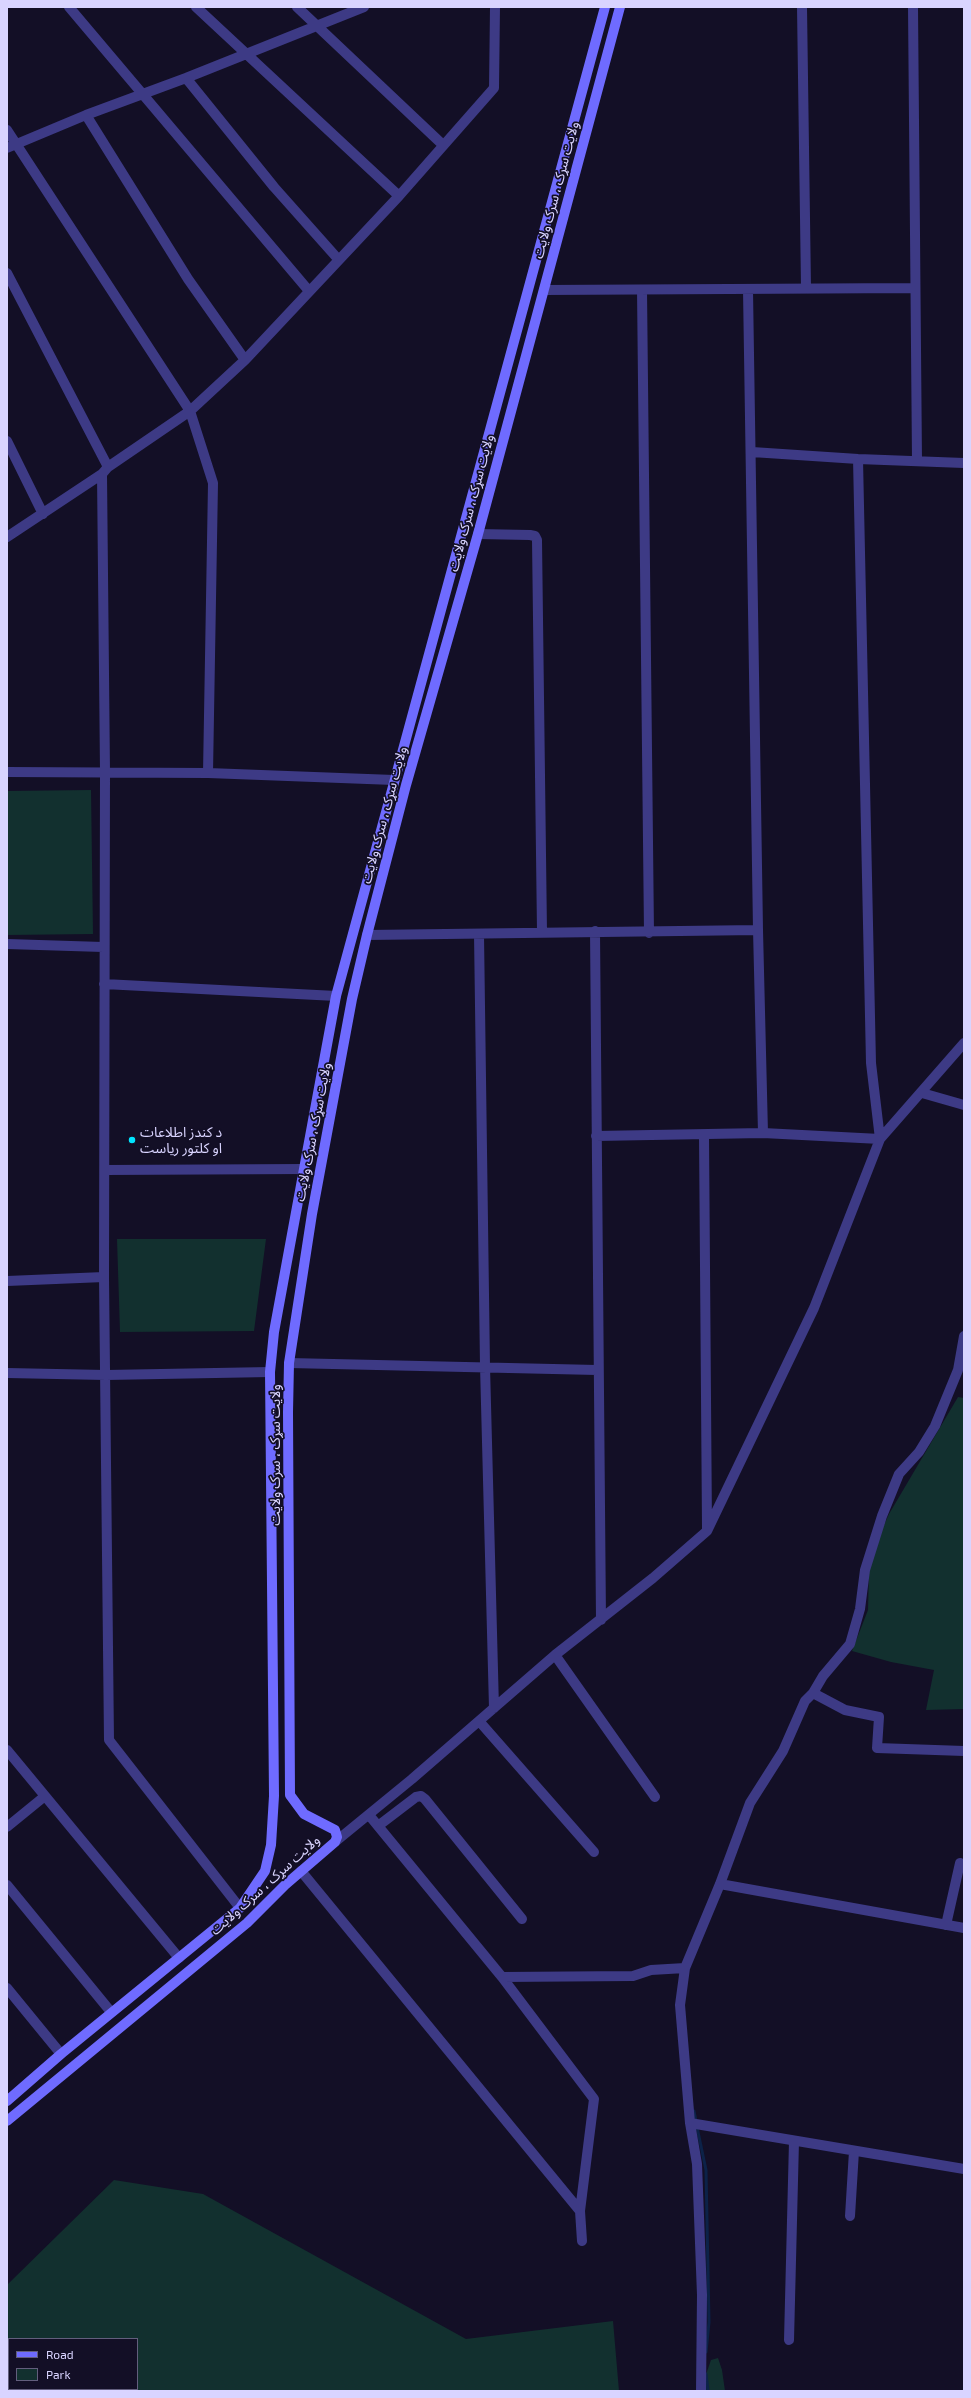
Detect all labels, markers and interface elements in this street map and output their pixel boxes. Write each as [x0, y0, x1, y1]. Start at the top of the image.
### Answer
street label: ولایت سړک ، سرک ولایت [530, 120, 582, 260]
street label: ولایت سړک ، سرک ولایت [445, 433, 497, 573]
street label: ولایت سړک ، سرک ولایت [358, 745, 410, 885]
street label: ولایت سړک ، سرک ولایت [291, 1061, 335, 1203]
place label: د کندز اطلاعات او کلتور ریاست [140, 1124, 222, 1156]
marker: د کندز اطلاعات او کلتور ریاست [127, 1135, 137, 1145]
street label: ولایت سړک ، سرک ولایت [267, 1384, 283, 1526]
street label: ولایت سړک ، سرک ولایت [207, 1831, 323, 1939]
legend [8, 2338, 138, 2390]
text: Road [46, 2347, 74, 2361]
text: Park [46, 2367, 71, 2381]

